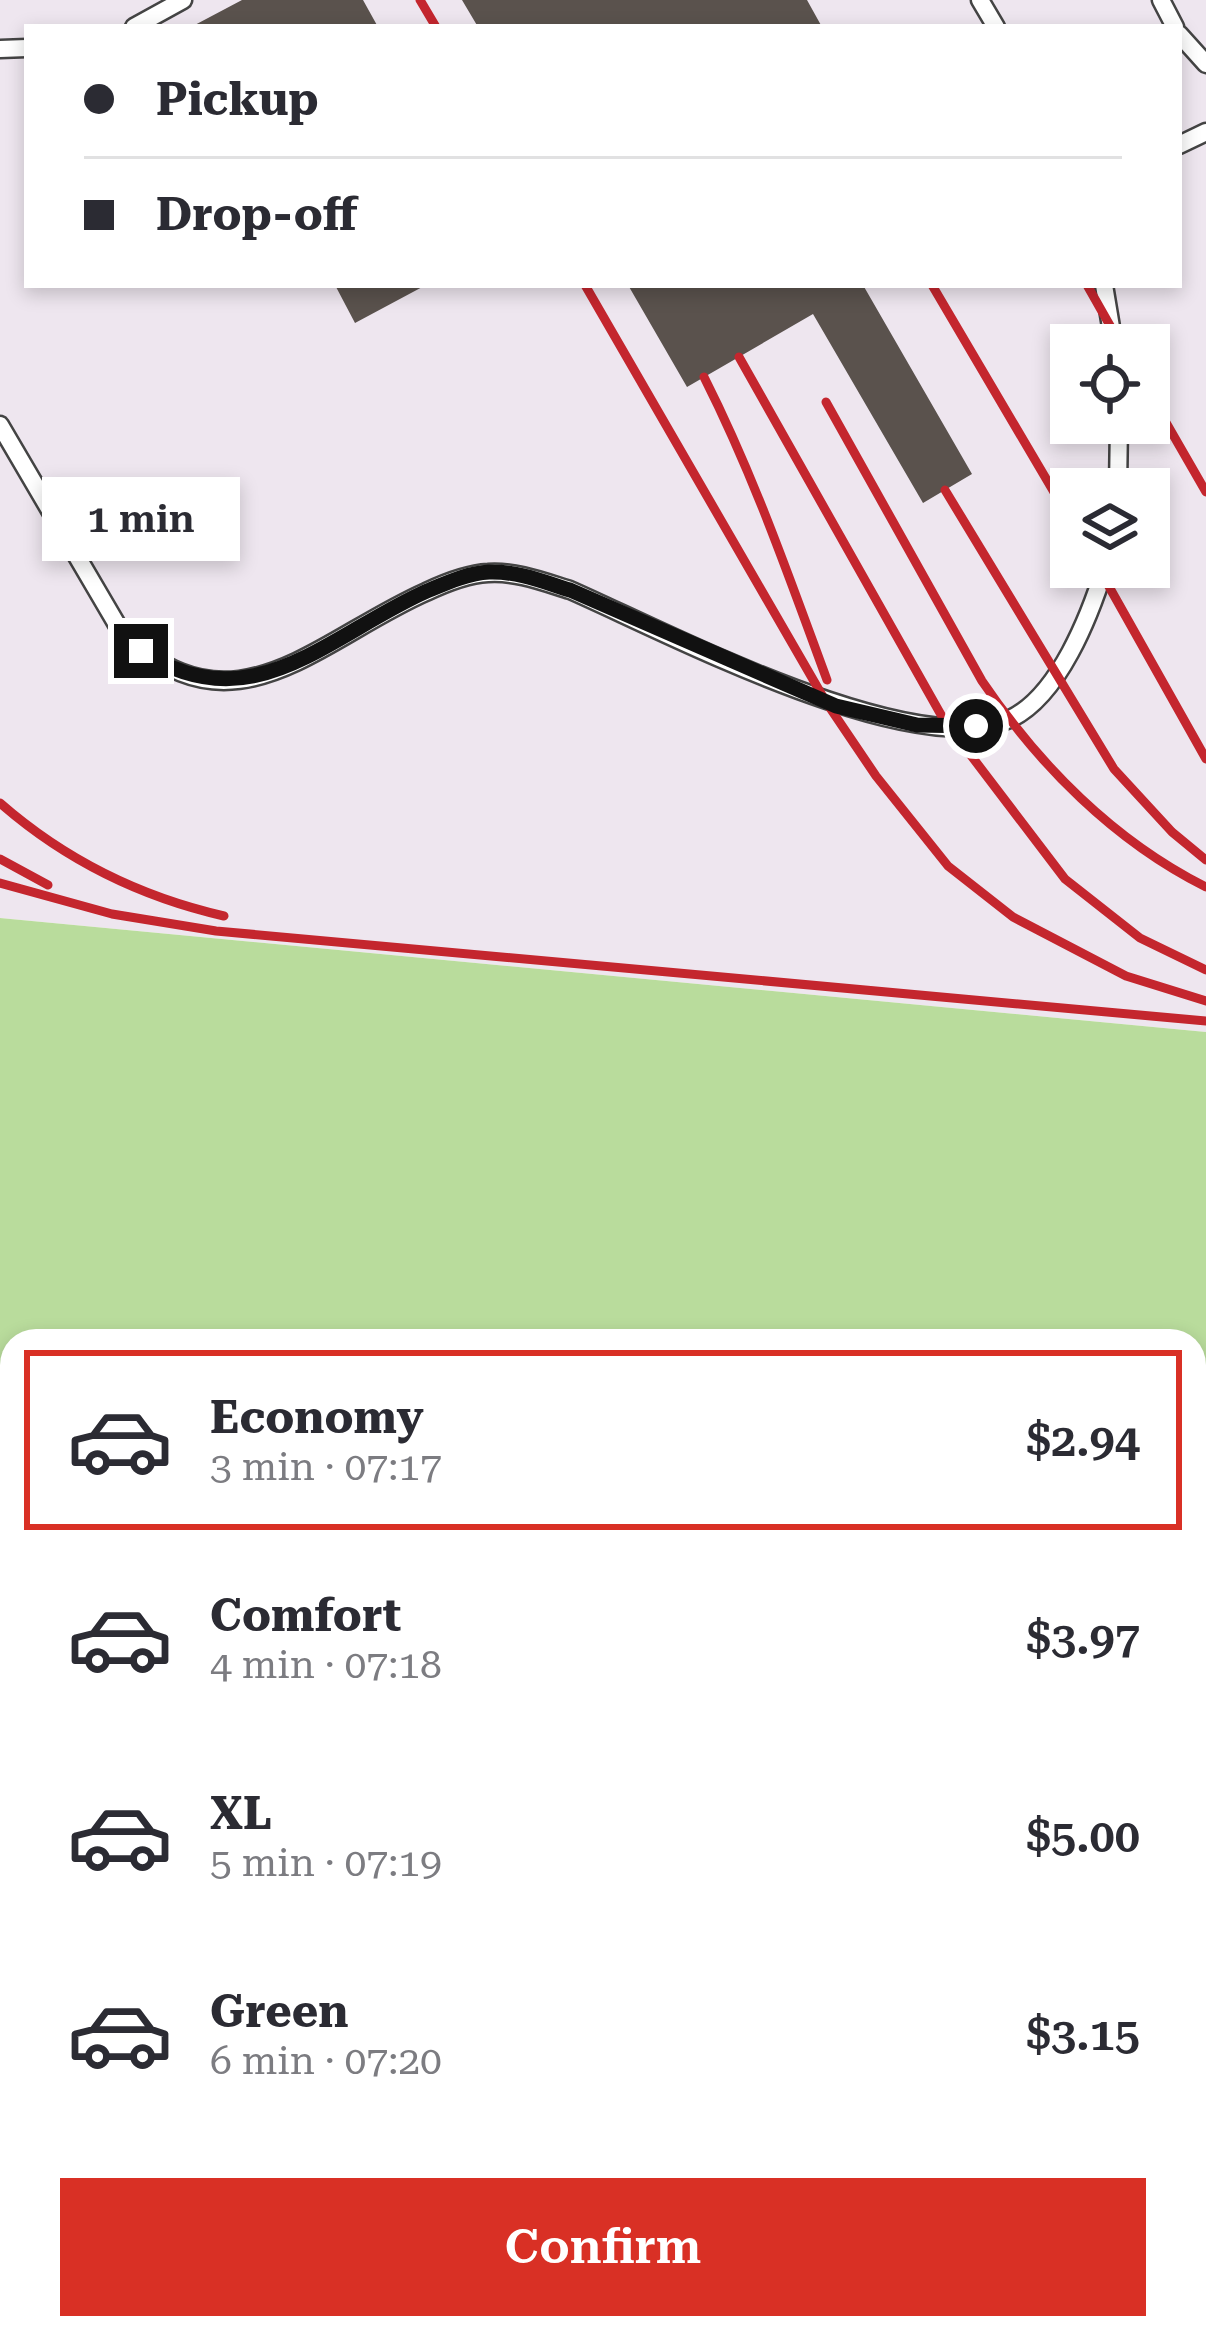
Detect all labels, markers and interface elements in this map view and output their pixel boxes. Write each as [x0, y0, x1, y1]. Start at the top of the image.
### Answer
text: Pickup [156, 73, 319, 126]
text: Drop-off [156, 188, 357, 241]
map controls [1050, 324, 1170, 588]
button: locate [1050, 324, 1170, 444]
button: layers [1050, 468, 1170, 588]
callout: 1 min [42, 477, 240, 561]
text: 1 min [87, 496, 195, 542]
route end [114, 624, 168, 678]
route start [949, 699, 1003, 753]
icon: car [66, 1386, 174, 1494]
text: Economy [210, 1391, 424, 1444]
text: $2.94 [1026, 1414, 1140, 1467]
text: 3 min · 07:17 [210, 1444, 442, 1490]
icon: car [66, 1584, 174, 1692]
text: Comfort [210, 1589, 401, 1642]
text: $3.97 [1026, 1612, 1140, 1665]
text: 4 min · 07:18 [210, 1642, 442, 1688]
icon: car [66, 1782, 174, 1890]
text: XL [210, 1787, 272, 1840]
text: $5.00 [1026, 1810, 1140, 1863]
text: 5 min · 07:19 [210, 1840, 442, 1886]
icon: car [66, 1980, 174, 2088]
text: Green [210, 1985, 348, 2038]
text: $3.15 [1026, 2008, 1140, 2061]
text: 6 min · 07:20 [210, 2038, 442, 2084]
button: Confirm [60, 2178, 1146, 2316]

